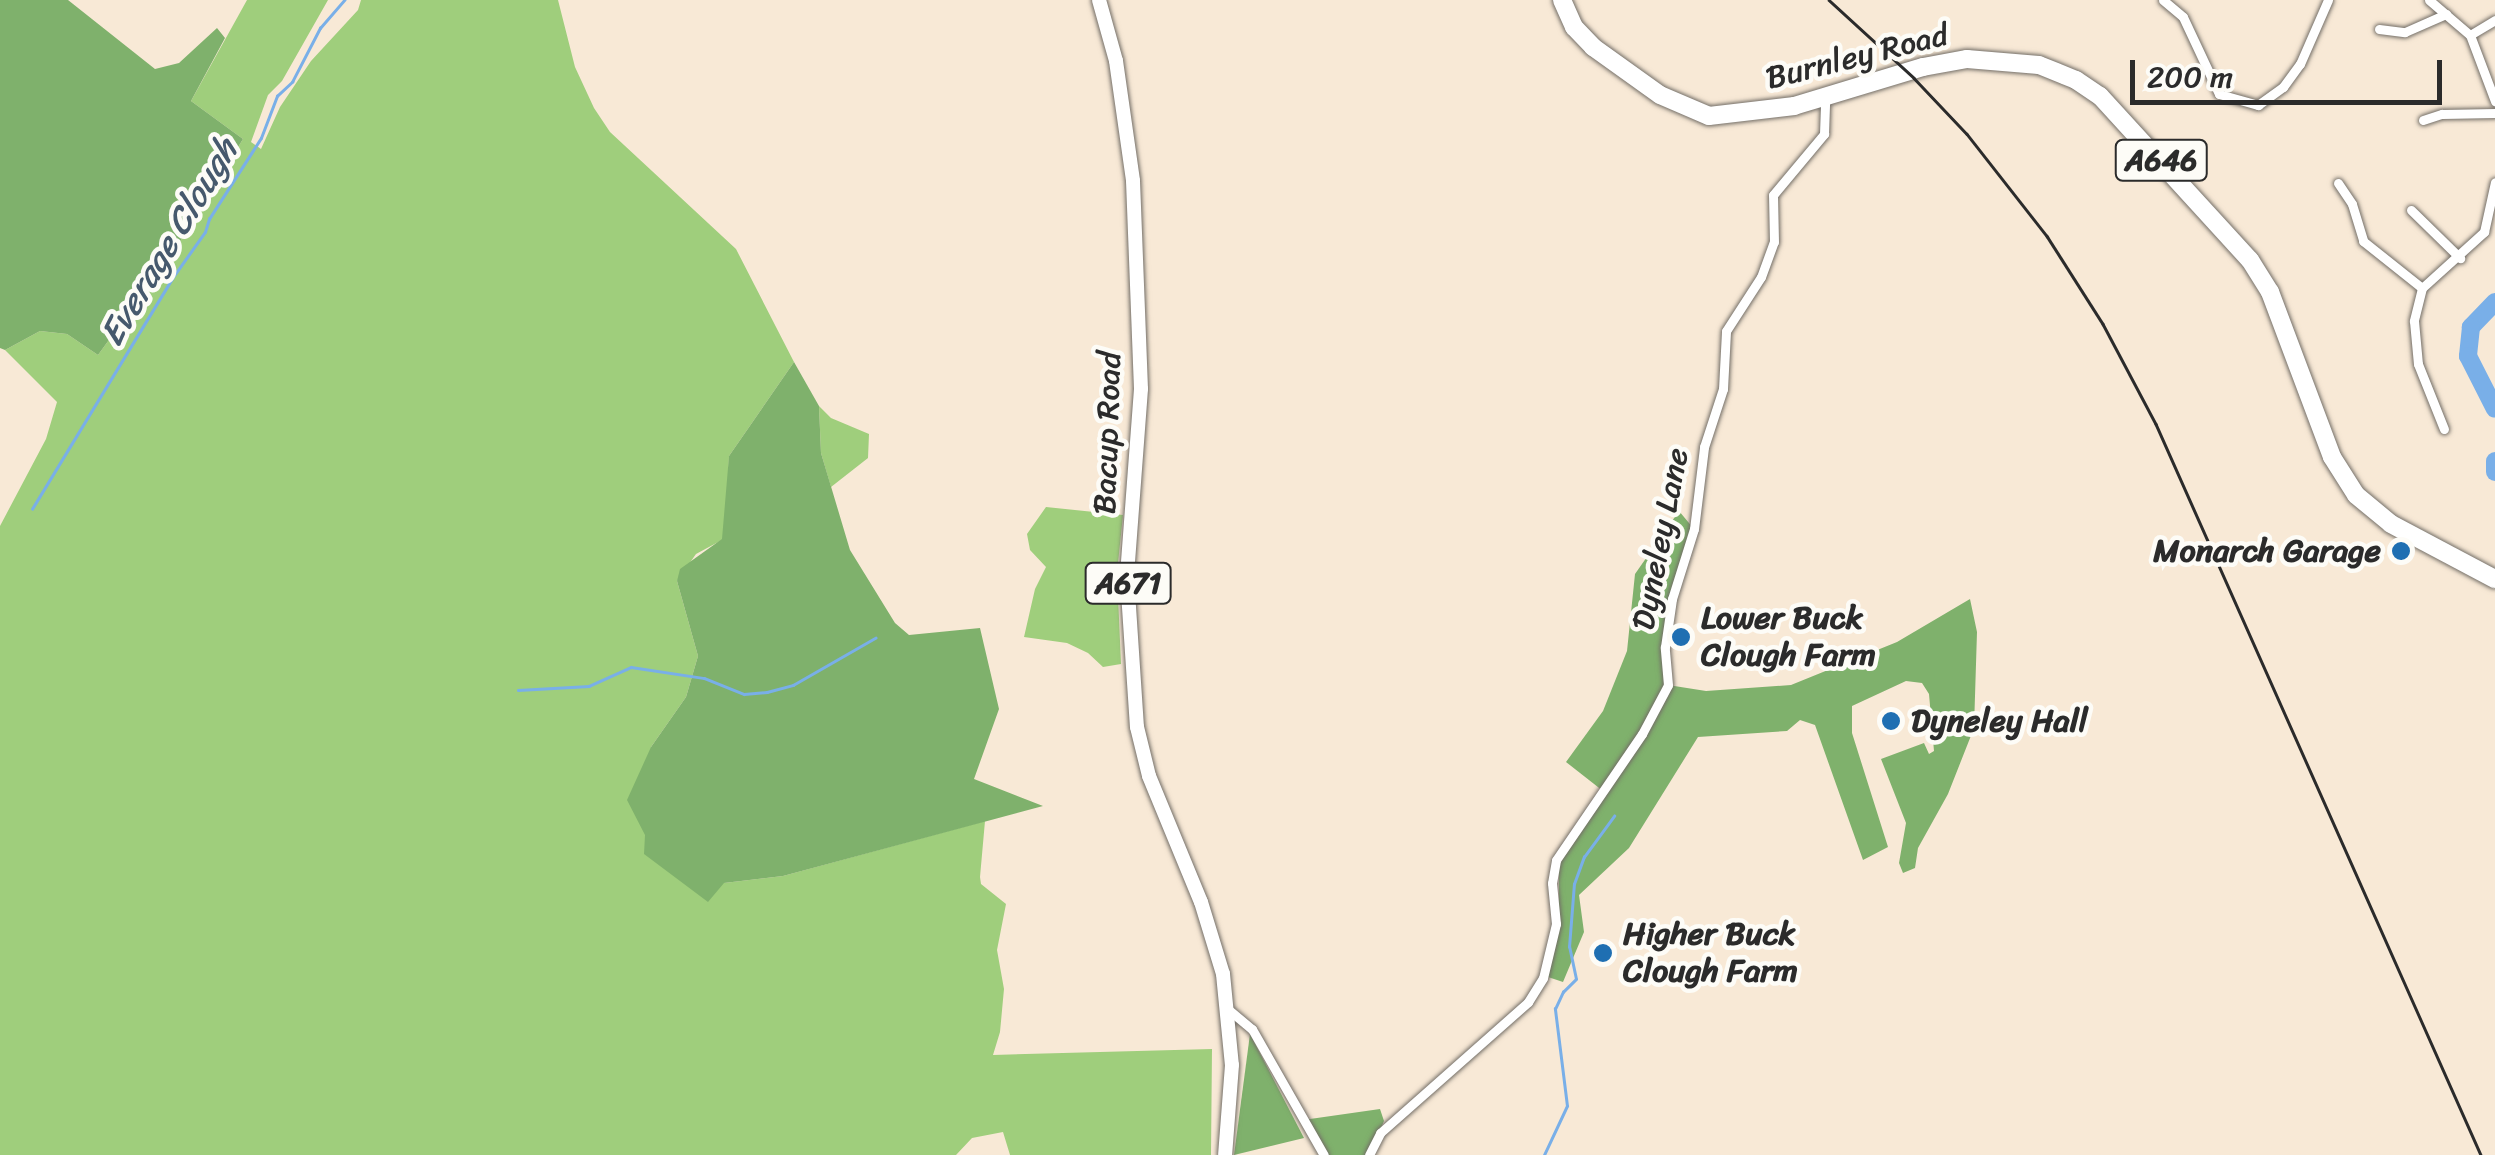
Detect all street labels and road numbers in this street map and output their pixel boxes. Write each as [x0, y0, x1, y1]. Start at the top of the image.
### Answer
street label: Burnley Road [1762, 16, 1952, 98]
road number: A646 [2114, 135, 2208, 185]
street label: Bacup Road [1086, 351, 1130, 515]
street label: Dyneley Lane [1625, 445, 1697, 633]
road number: A671 [1083, 558, 1173, 608]

